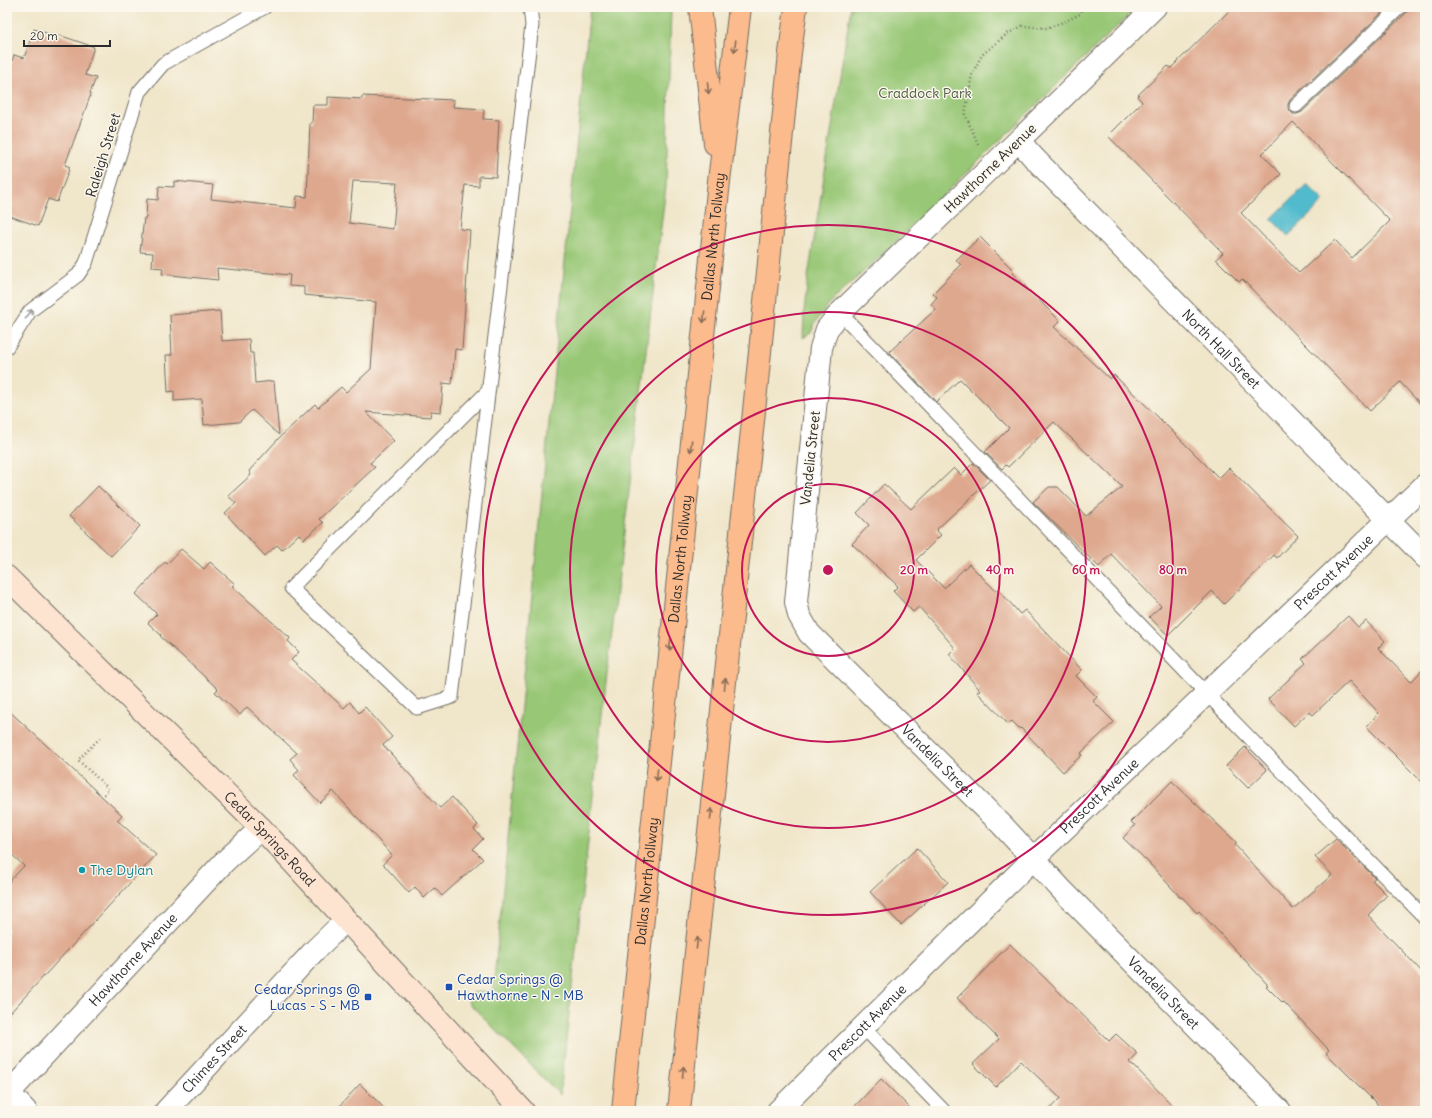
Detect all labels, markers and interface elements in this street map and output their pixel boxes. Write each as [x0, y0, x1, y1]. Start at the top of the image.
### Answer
scale bar [24, 22, 110, 48]
text: 20 m [30, 28, 58, 43]
one-way arrow [731, 39, 739, 52]
one-way arrow [705, 81, 712, 94]
park label: Craddock Park [878, 84, 972, 102]
street label: Raleigh Street [82, 110, 124, 199]
street label: Hawthorne Avenue [940, 119, 1040, 217]
street label: Dallas North Tollway [698, 172, 729, 302]
street label: North Hall Street [1178, 305, 1264, 393]
one-way arrow [24, 309, 33, 320]
one-way arrow [701, 310, 708, 323]
street label: Vandelia Street [796, 410, 824, 506]
one-way arrow [687, 439, 695, 452]
street label: Dallas North Tollway [664, 494, 696, 624]
street label: Prescott Avenue [1290, 530, 1377, 614]
text: 20 m [900, 562, 928, 577]
text: 40 m [986, 562, 1015, 577]
text: 60 m [1072, 562, 1101, 577]
text: 80 m [1159, 562, 1188, 577]
centre of rings [821, 563, 835, 577]
one-way arrow [667, 638, 674, 651]
one-way arrow [721, 678, 728, 691]
street label: Vandelia Street [897, 721, 978, 801]
street label: Prescott Avenue [1056, 754, 1142, 838]
one-way arrow [654, 768, 661, 781]
street label: Cedar Springs Road [220, 787, 319, 890]
one-way arrow [707, 808, 714, 821]
street label: Dallas North Tollway [631, 816, 662, 946]
place label: The Dylan [90, 861, 153, 879]
marker: The Dylan [77, 865, 87, 875]
street label: Hawthorne Avenue [85, 909, 181, 1010]
one-way arrow [693, 937, 701, 950]
street label: Vandelia Street [1124, 953, 1203, 1033]
place label: Cedar Springs @ Hawthorne - N - MB [457, 970, 584, 1004]
place label: Cedar Springs @ Lucas - S - MB [254, 980, 360, 1014]
street label: Prescott Avenue [825, 980, 910, 1065]
marker: Cedar Springs @ Hawthorne - N - MB [444, 982, 454, 992]
marker: Cedar Springs @ Lucas - S - MB [363, 992, 373, 1002]
street label: Chimes Street [178, 1021, 251, 1097]
one-way arrow [679, 1066, 687, 1079]

